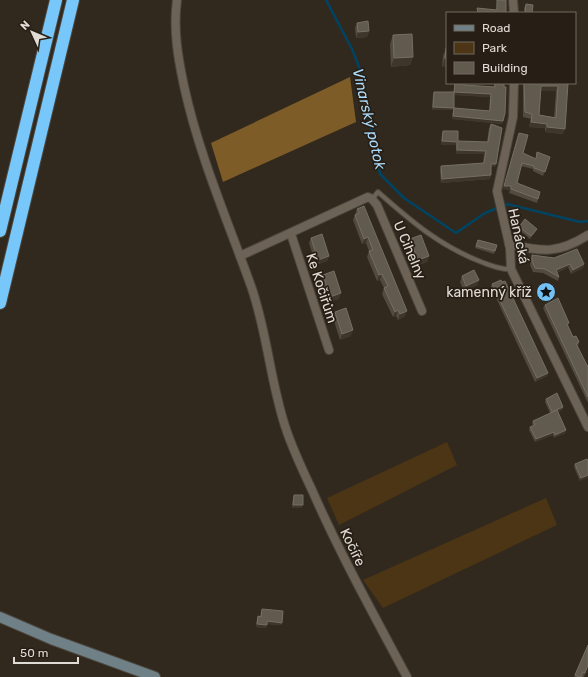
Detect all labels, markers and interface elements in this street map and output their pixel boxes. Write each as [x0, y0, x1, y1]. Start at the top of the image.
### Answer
north arrow [12, 12, 52, 52]
legend [446, 12, 576, 84]
text: N [18, 18, 33, 33]
text: Road [482, 21, 510, 35]
text: Park [482, 41, 508, 55]
text: Building [482, 61, 528, 75]
water label: Vinarský potok [349, 66, 389, 172]
street label: Hanácká [504, 207, 533, 265]
street label: U Cihelny [390, 218, 430, 282]
street label: Ke Kočiřům [302, 251, 341, 325]
place icon: kamenný kříž [535, 281, 557, 303]
place label: kamenný kříž [446, 284, 532, 301]
street label: Kočíře [336, 525, 369, 569]
scale bar [14, 639, 78, 665]
text: 50 m [20, 646, 48, 660]

